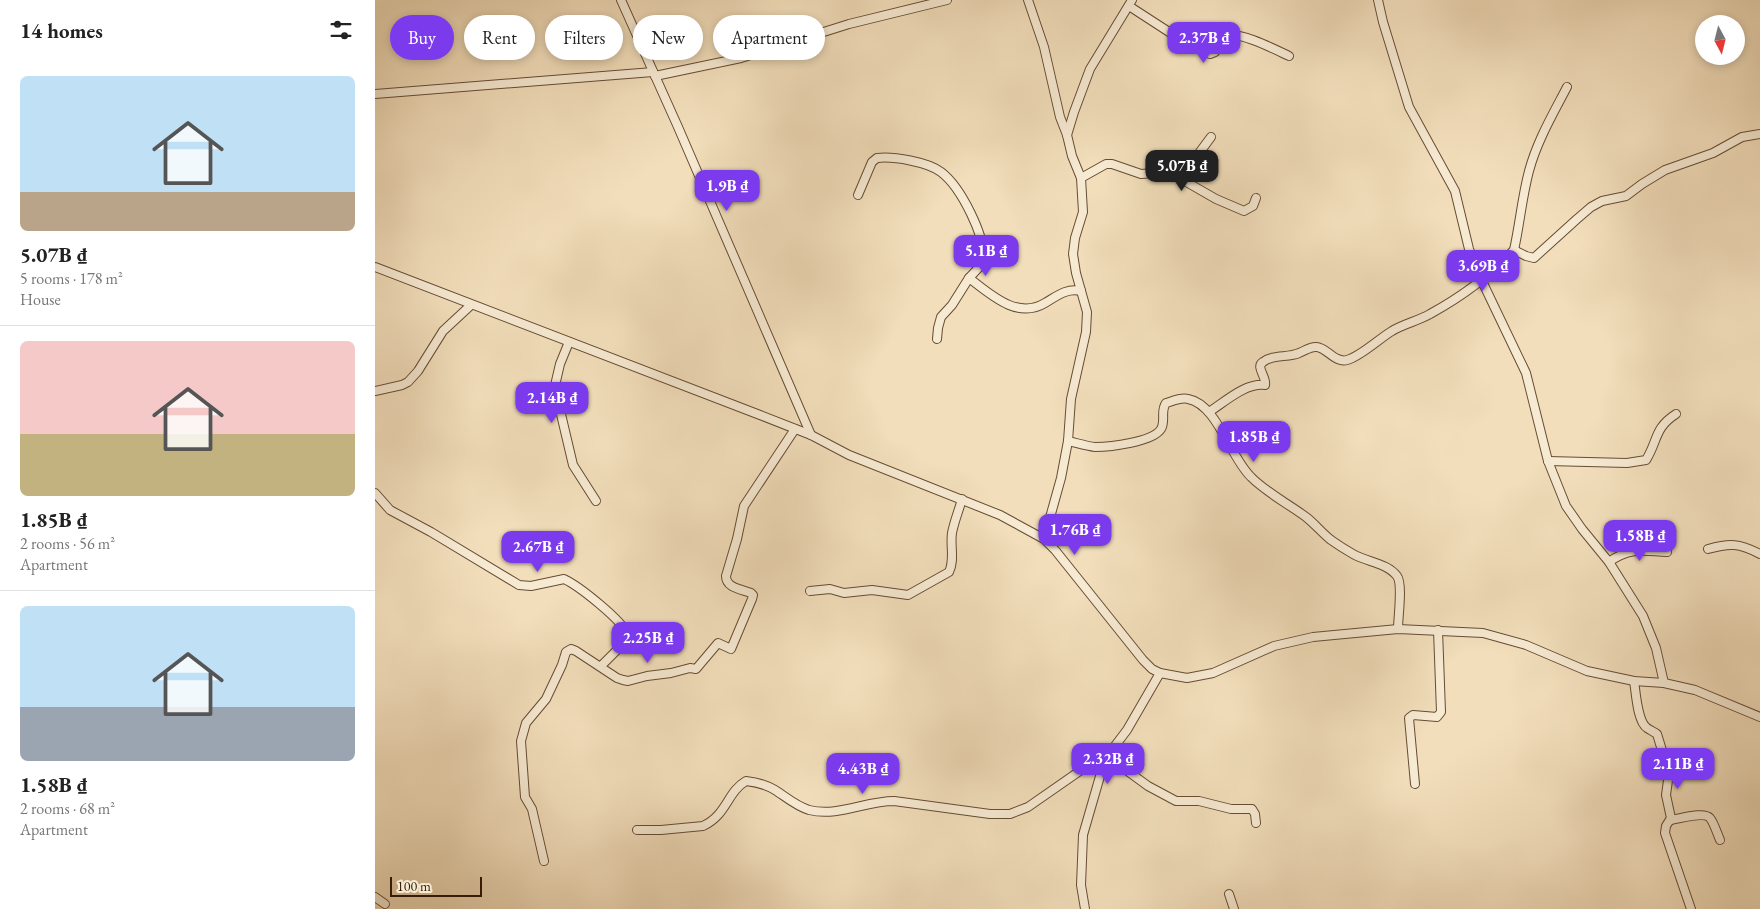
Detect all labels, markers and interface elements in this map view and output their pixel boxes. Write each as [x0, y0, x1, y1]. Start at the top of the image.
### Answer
chip: Buy [390, 15, 454, 60]
chip: Rent [464, 15, 535, 60]
chip: Filters [545, 15, 623, 60]
chip: New [633, 15, 703, 60]
chip: Apartment [713, 15, 825, 60]
north arrow [1695, 15, 1745, 65]
map controls [1695, 15, 1745, 65]
icon: filters [327, 16, 355, 44]
text: 14 homes [20, 17, 103, 44]
pin: 2.37B ₫ [1158, 22, 1250, 64]
text: 2.37B ₫ [1178, 27, 1230, 48]
icon: home [143, 108, 233, 198]
pin: 5.07B ₫ [1136, 150, 1228, 192]
text: 5.07B ₫ [1156, 155, 1208, 176]
pin: 1.9B ₫ [686, 170, 768, 212]
text: 1.9B ₫ [706, 175, 748, 196]
pin: 5.1B ₫ [945, 234, 1027, 277]
text: 5.1B ₫ [965, 240, 1007, 261]
text: 5.07B ₫ [20, 241, 87, 268]
pin: 3.69B ₫ [1437, 250, 1529, 292]
text: 3.69B ₫ [1457, 255, 1509, 276]
text: 5 rooms · 178 m² [20, 268, 123, 289]
text: House [20, 289, 61, 310]
icon: home [143, 374, 233, 464]
pin: 2.14B ₫ [506, 382, 598, 424]
text: 2.14B ₫ [526, 387, 578, 408]
pin: 1.85B ₫ [1208, 420, 1300, 463]
text: 1.85B ₫ [1228, 426, 1280, 447]
text: 1.85B ₫ [20, 506, 87, 533]
pin: 1.76B ₫ [1029, 514, 1121, 556]
text: 1.76B ₫ [1049, 519, 1101, 540]
pin: 1.58B ₫ [1594, 520, 1686, 562]
text: 1.58B ₫ [1614, 525, 1666, 546]
pin: 2.67B ₫ [492, 530, 584, 573]
text: 2 rooms · 56 m² [20, 533, 115, 554]
text: 2.67B ₫ [512, 536, 564, 557]
text: Apartment [20, 554, 88, 575]
pin: 2.25B ₫ [602, 622, 694, 664]
text: 2.25B ₫ [622, 627, 674, 648]
icon: home [143, 639, 233, 729]
pin: 2.32B ₫ [1062, 742, 1154, 785]
text: 2.32B ₫ [1082, 748, 1134, 769]
pin: 2.11B ₫ [1632, 748, 1724, 790]
pin: 4.43B ₫ [817, 752, 909, 795]
text: 2.11B ₫ [1652, 753, 1704, 774]
text: 4.43B ₫ [837, 758, 889, 779]
text: 1.58B ₫ [20, 771, 87, 798]
text: 2 rooms · 68 m² [20, 798, 115, 819]
text: Apartment [20, 819, 88, 840]
scale bar [390, 874, 483, 897]
text: 100 m [397, 877, 431, 895]

